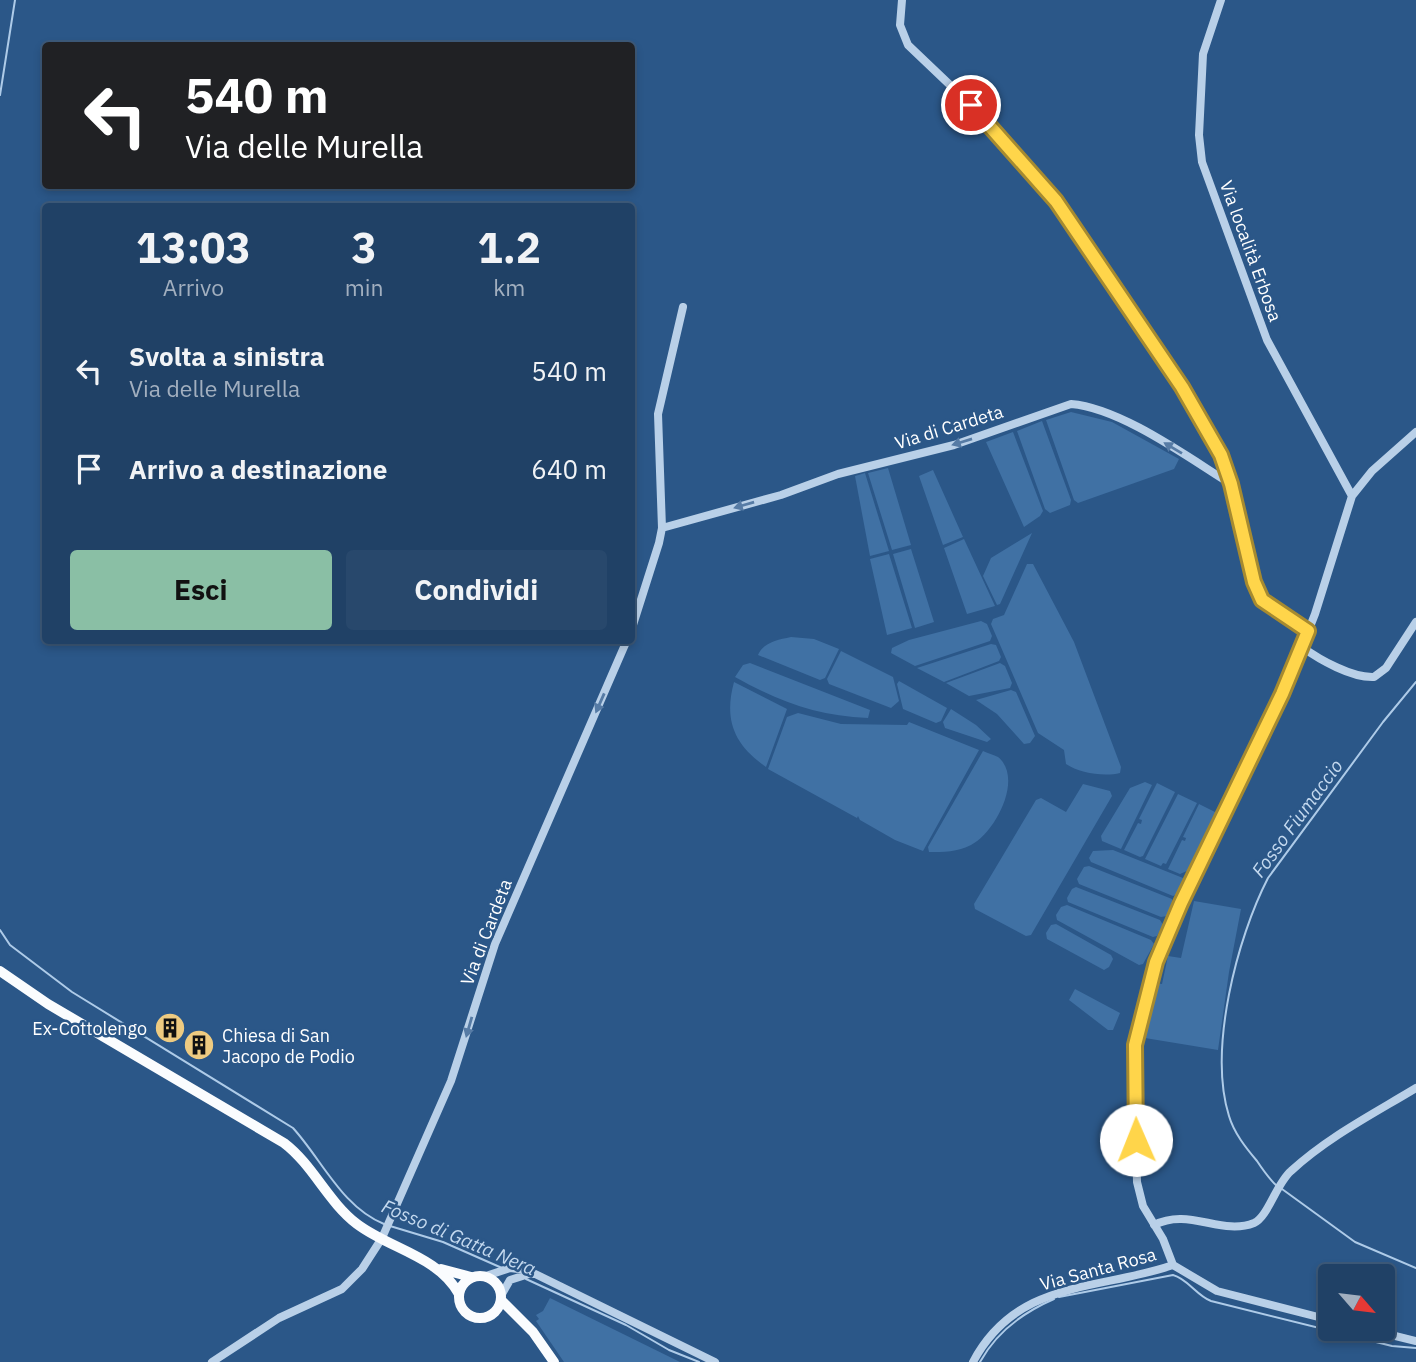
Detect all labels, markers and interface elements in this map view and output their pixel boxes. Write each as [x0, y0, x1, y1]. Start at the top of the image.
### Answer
text: 540 m [185, 63, 329, 126]
icon: left [70, 70, 161, 161]
pin [941, 75, 1001, 135]
icon: arrive [952, 86, 990, 124]
text: Via delle Murella [185, 125, 423, 167]
street label: Via località Erbosa [1215, 177, 1287, 325]
text: 13:03 [136, 220, 251, 275]
text: 3 [352, 220, 377, 275]
text: 1.2 [478, 220, 541, 275]
text: Arrivo [163, 272, 224, 302]
text: min [345, 272, 384, 302]
text: km [493, 272, 525, 302]
text: Svolta a sinistra [129, 339, 325, 373]
icon: left [70, 352, 108, 390]
text: 540 m [531, 354, 607, 388]
text: Via delle Murella [129, 373, 300, 403]
street label: Via di Cardeta [892, 400, 1006, 454]
one-way arrow [952, 438, 973, 448]
one-way arrow [1163, 442, 1182, 455]
icon: arrive [70, 450, 108, 488]
text: Arrivo a destinazione [129, 452, 387, 486]
text: 640 m [531, 452, 607, 486]
one-way arrow [733, 501, 754, 511]
button: Esci [70, 550, 332, 630]
button: Condividi [346, 550, 607, 630]
one-way arrow [594, 693, 606, 713]
water label: Fosso Fiumaccio [1246, 754, 1348, 882]
street label: Via di Cardeta [455, 875, 517, 988]
building icon: Ex-Cottolengo [153, 1011, 187, 1045]
place label: Ex-Cottolengo [32, 1017, 147, 1040]
one-way arrow [463, 1017, 473, 1038]
place label: Chiesa di San Jacopo de Podio [222, 1024, 355, 1068]
building icon: Chiesa di San Jacopo de Podio [182, 1028, 216, 1062]
position arrow [1099, 1103, 1173, 1177]
water label: Fosso di Gatta Nera [378, 1194, 540, 1280]
street label: Via Santa Rosa [1037, 1242, 1159, 1296]
north arrow [1318, 1264, 1395, 1340]
map controls [1318, 1264, 1395, 1341]

